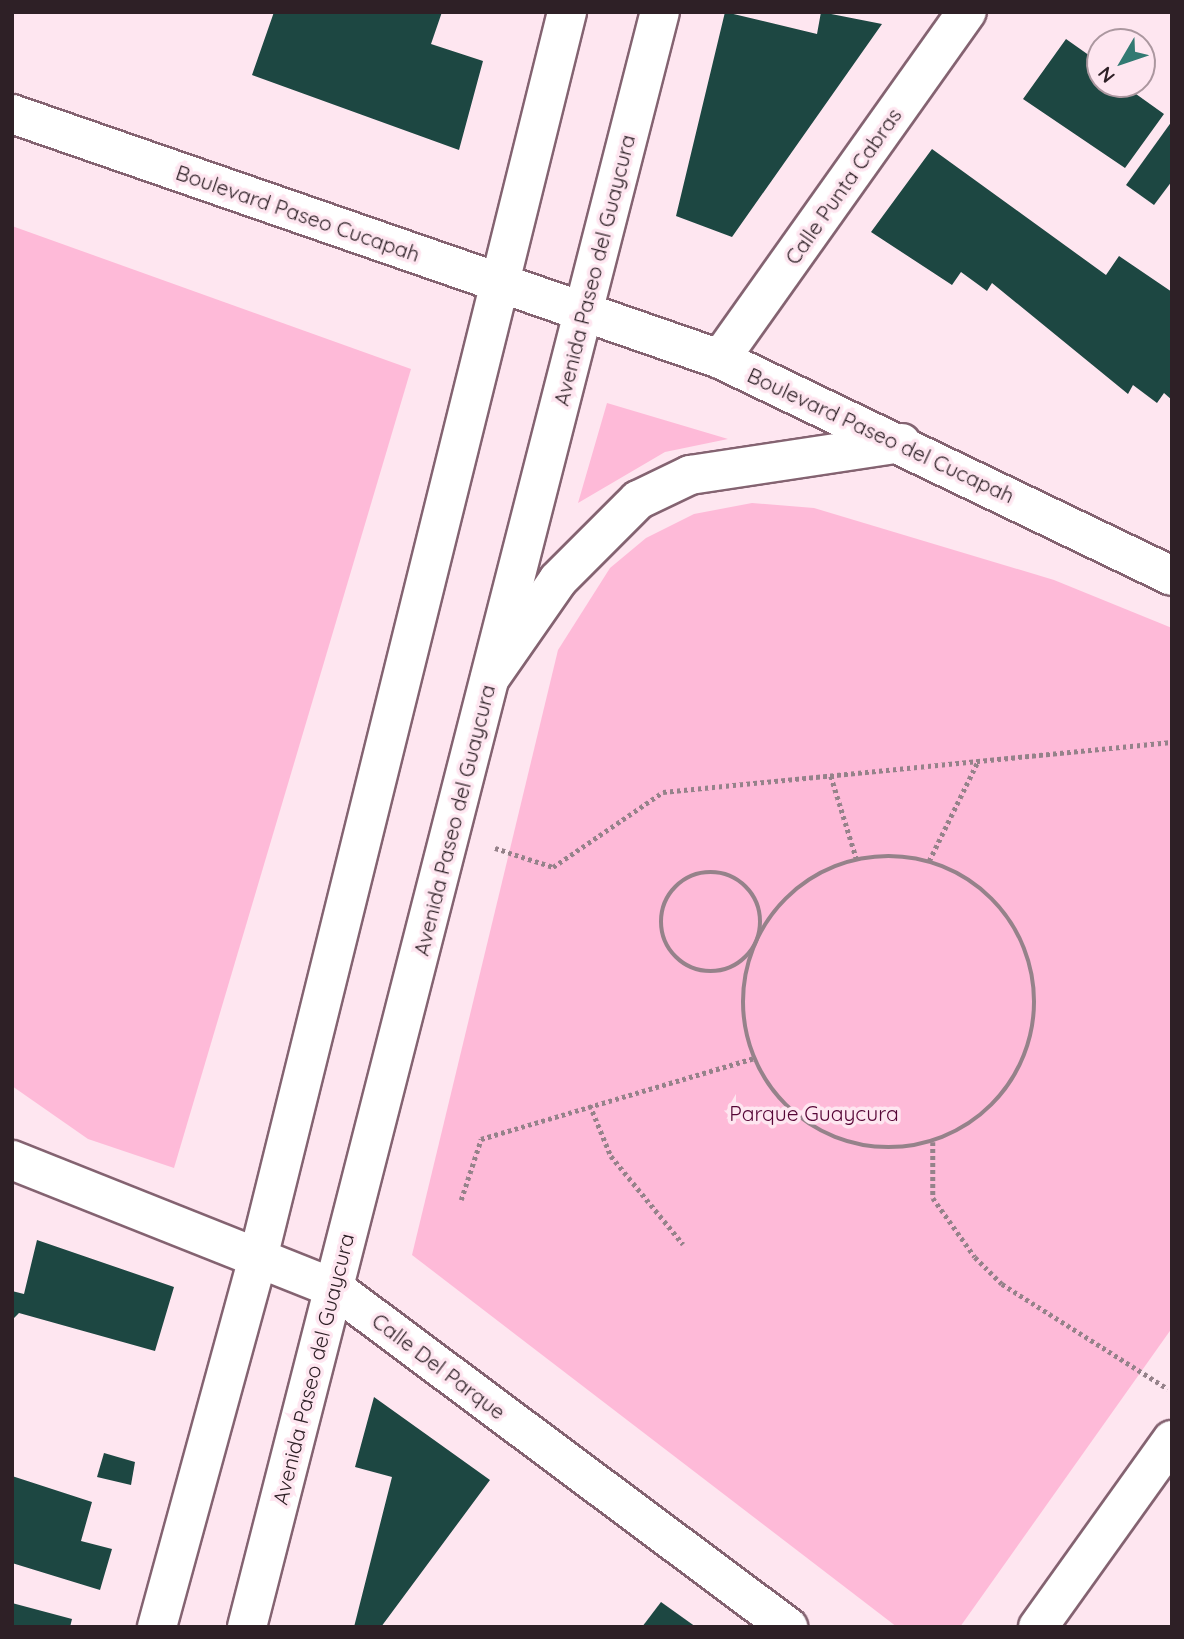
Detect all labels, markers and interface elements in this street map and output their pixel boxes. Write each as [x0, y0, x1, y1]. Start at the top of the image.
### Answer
north arrow [1086, 28, 1156, 98]
text: N [1093, 62, 1120, 88]
street label: Calle Punta Cabras [780, 103, 906, 269]
street label: Avenida Paseo del Guaycura [548, 132, 640, 408]
street label: Boulevard Paseo Cucapah [173, 159, 423, 267]
street label: Boulevard Paseo del Cucapah [744, 362, 1018, 508]
street label: Avenida Paseo del Guaycura [408, 682, 500, 958]
park label: Parque Guaycura [729, 1100, 899, 1126]
street label: Avenida Paseo del Guaycura [267, 1231, 359, 1507]
street label: Calle Del Parque [367, 1308, 511, 1424]

